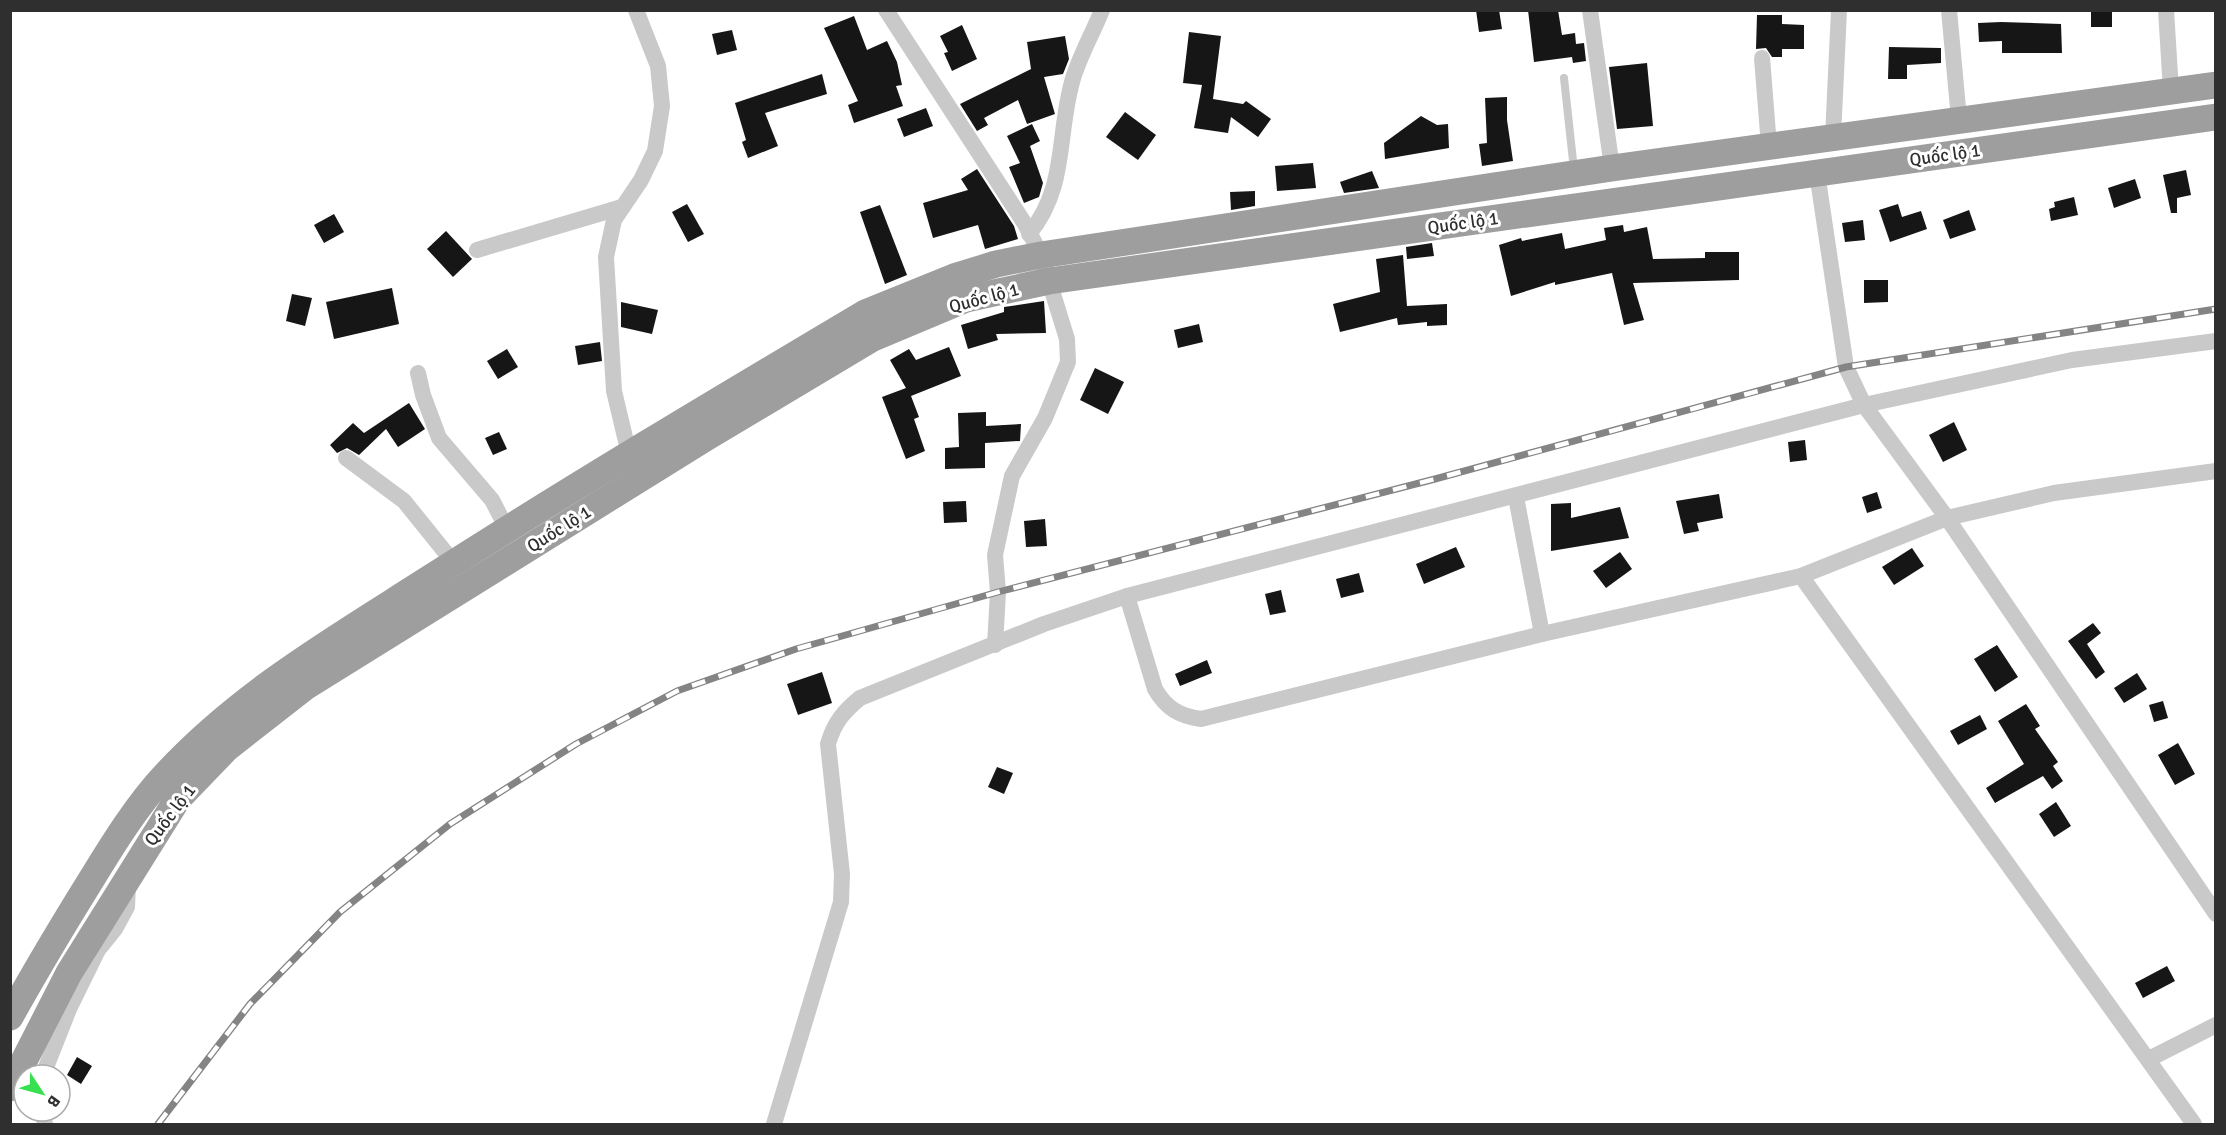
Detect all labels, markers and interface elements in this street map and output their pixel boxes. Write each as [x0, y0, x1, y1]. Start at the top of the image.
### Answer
street label: Quốc lộ 1 [1908, 139, 1982, 171]
street label: Quốc lộ 1 [1426, 207, 1500, 239]
street label: Quốc lộ 1 [947, 278, 1021, 318]
street label: Quốc lộ 1 [523, 501, 595, 557]
street label: Quốc lộ 1 [140, 780, 200, 850]
north arrow [12, 1063, 72, 1123]
text: B [42, 1091, 64, 1111]

